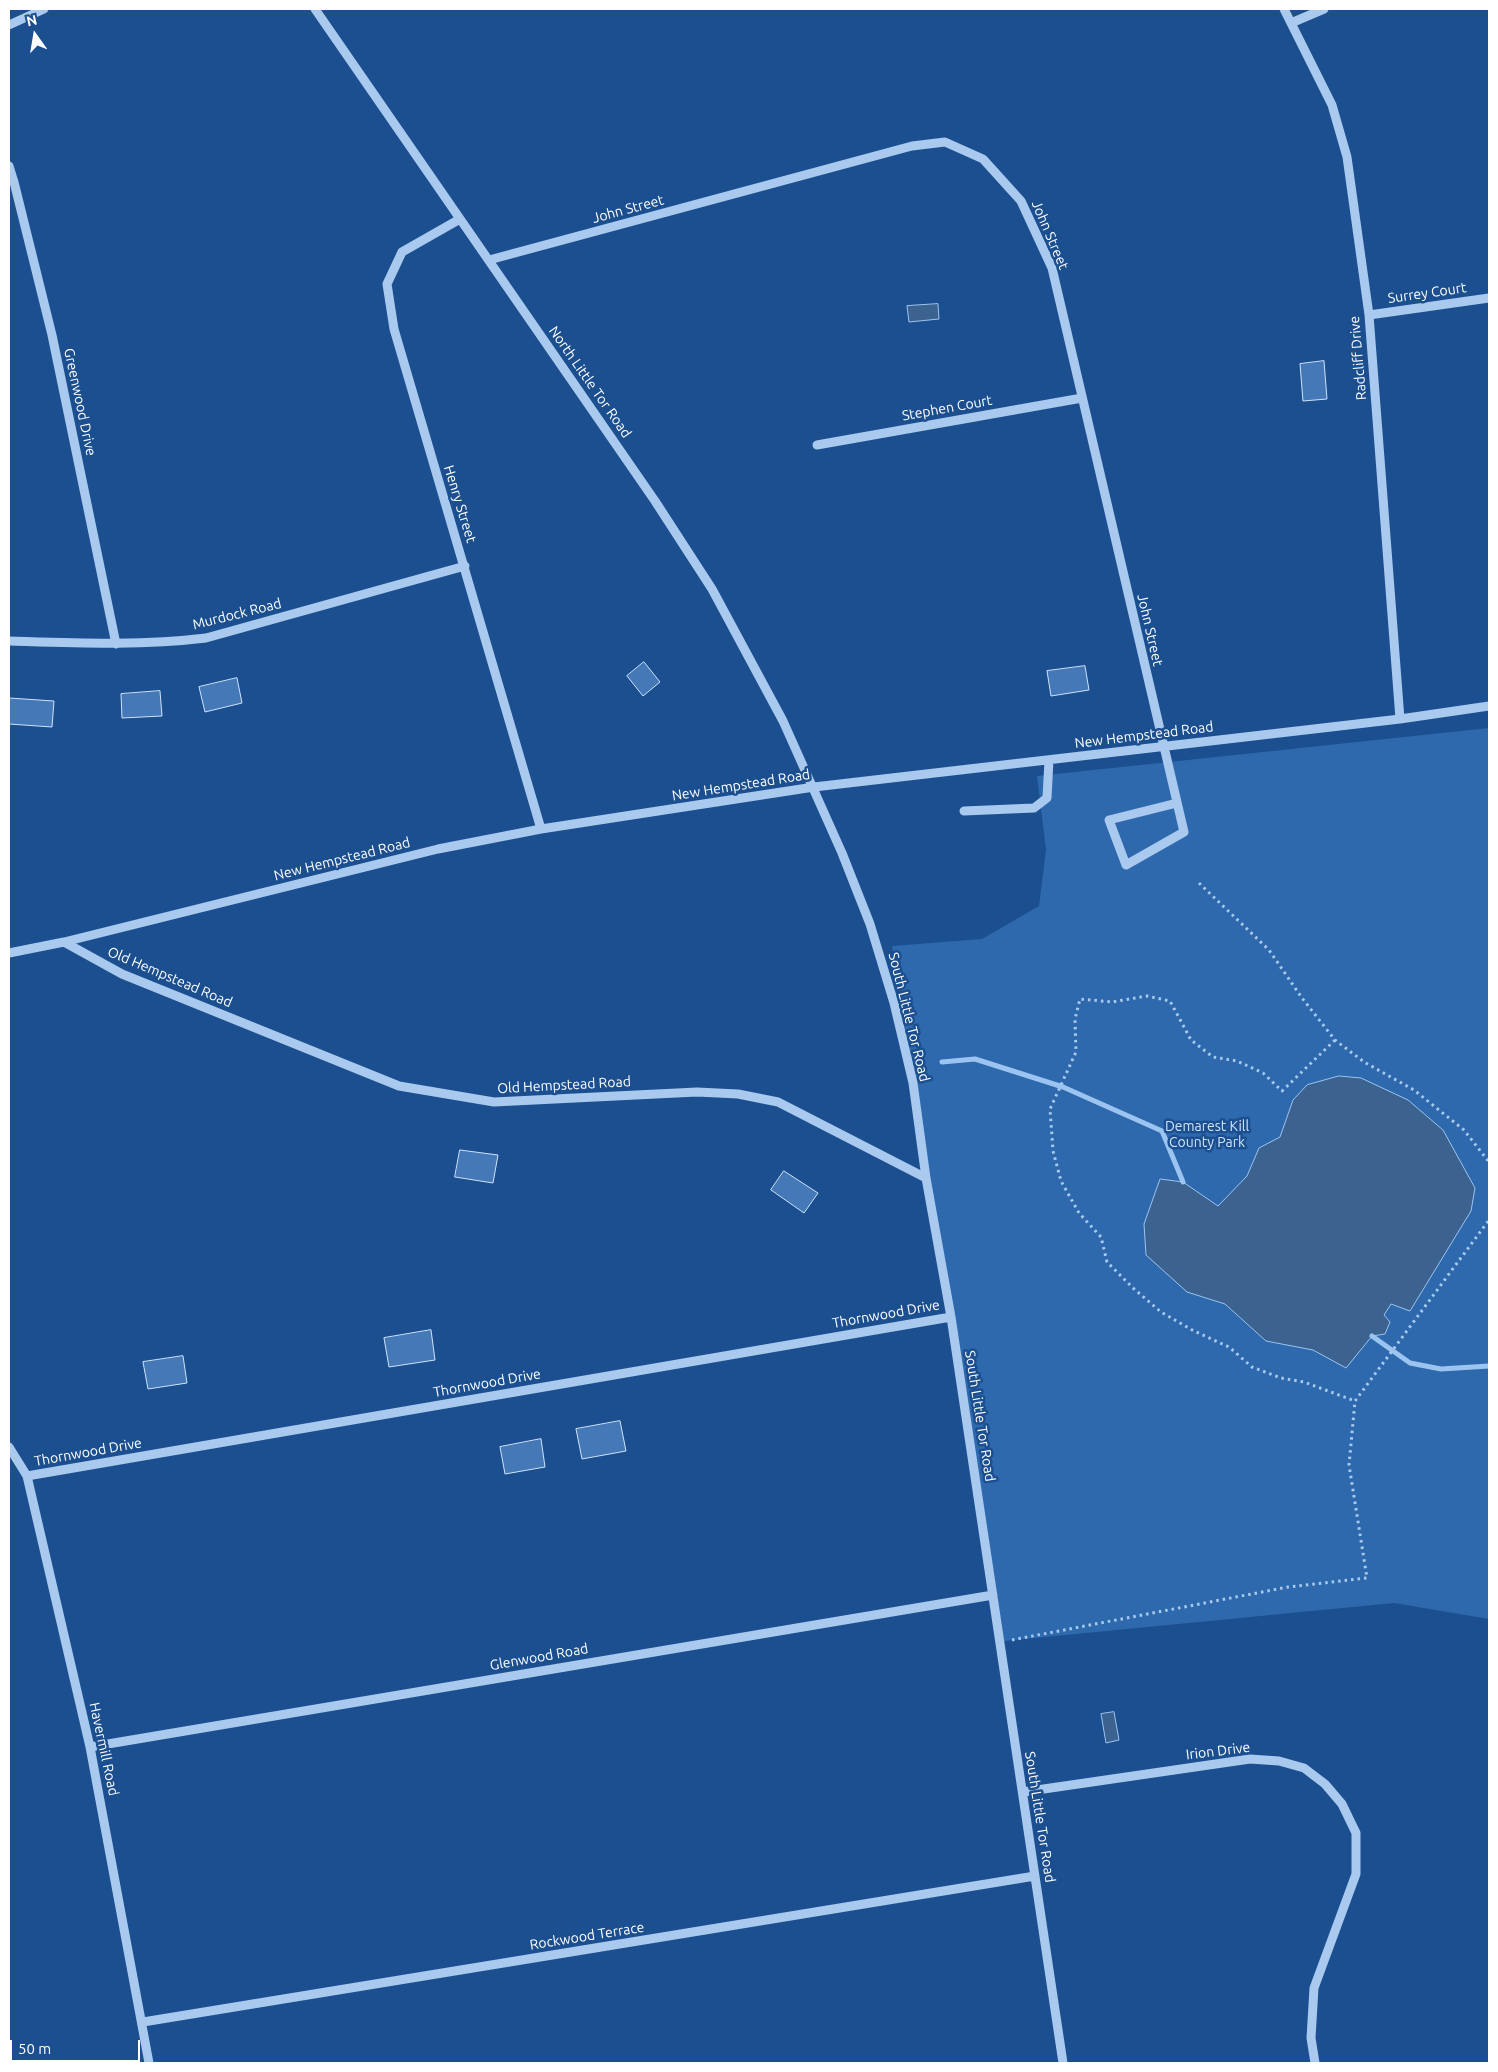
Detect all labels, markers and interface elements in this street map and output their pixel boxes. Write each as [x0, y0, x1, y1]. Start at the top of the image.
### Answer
north arrow [10, 10, 60, 60]
text: N [25, 11, 39, 29]
street label: John Street [590, 191, 666, 227]
street label: John Street [1028, 198, 1072, 272]
street label: Surrey Court [1387, 279, 1467, 307]
street label: Radcliff Drive [1346, 315, 1370, 401]
street label: North Little Tor Road [545, 323, 635, 441]
street label: Greenwood Drive [60, 347, 100, 457]
street label: Stephen Court [901, 392, 993, 424]
street label: Henry Street [440, 463, 480, 545]
street label: John Street [1134, 592, 1166, 668]
street label: Murdock Road [191, 595, 283, 633]
street label: New Hempstead Road [1074, 718, 1214, 752]
street label: New Hempstead Road [671, 766, 811, 804]
street label: New Hempstead Road [272, 834, 412, 884]
street label: Old Hempstead Road [105, 943, 235, 1011]
street label: South Little Tor Road [885, 951, 933, 1083]
street label: Old Hempstead Road [497, 1073, 631, 1097]
park label: Demarest Kill County Park [1165, 1118, 1249, 1150]
street label: Thornwood Drive [831, 1296, 941, 1332]
street label: South Little Tor Road [961, 1349, 999, 1483]
street label: Thornwood Drive [432, 1365, 542, 1401]
street label: Thornwood Drive [33, 1434, 143, 1470]
street label: Glenwood Road [489, 1640, 589, 1674]
street label: Havermill Road [86, 1701, 122, 1797]
street label: Irion Drive [1185, 1739, 1251, 1763]
street label: South Little Tor Road [1021, 1750, 1059, 1884]
street label: Rockwood Terrace [528, 1919, 646, 1953]
scale bar [12, 2030, 142, 2062]
text: 50 m [18, 2040, 51, 2057]

